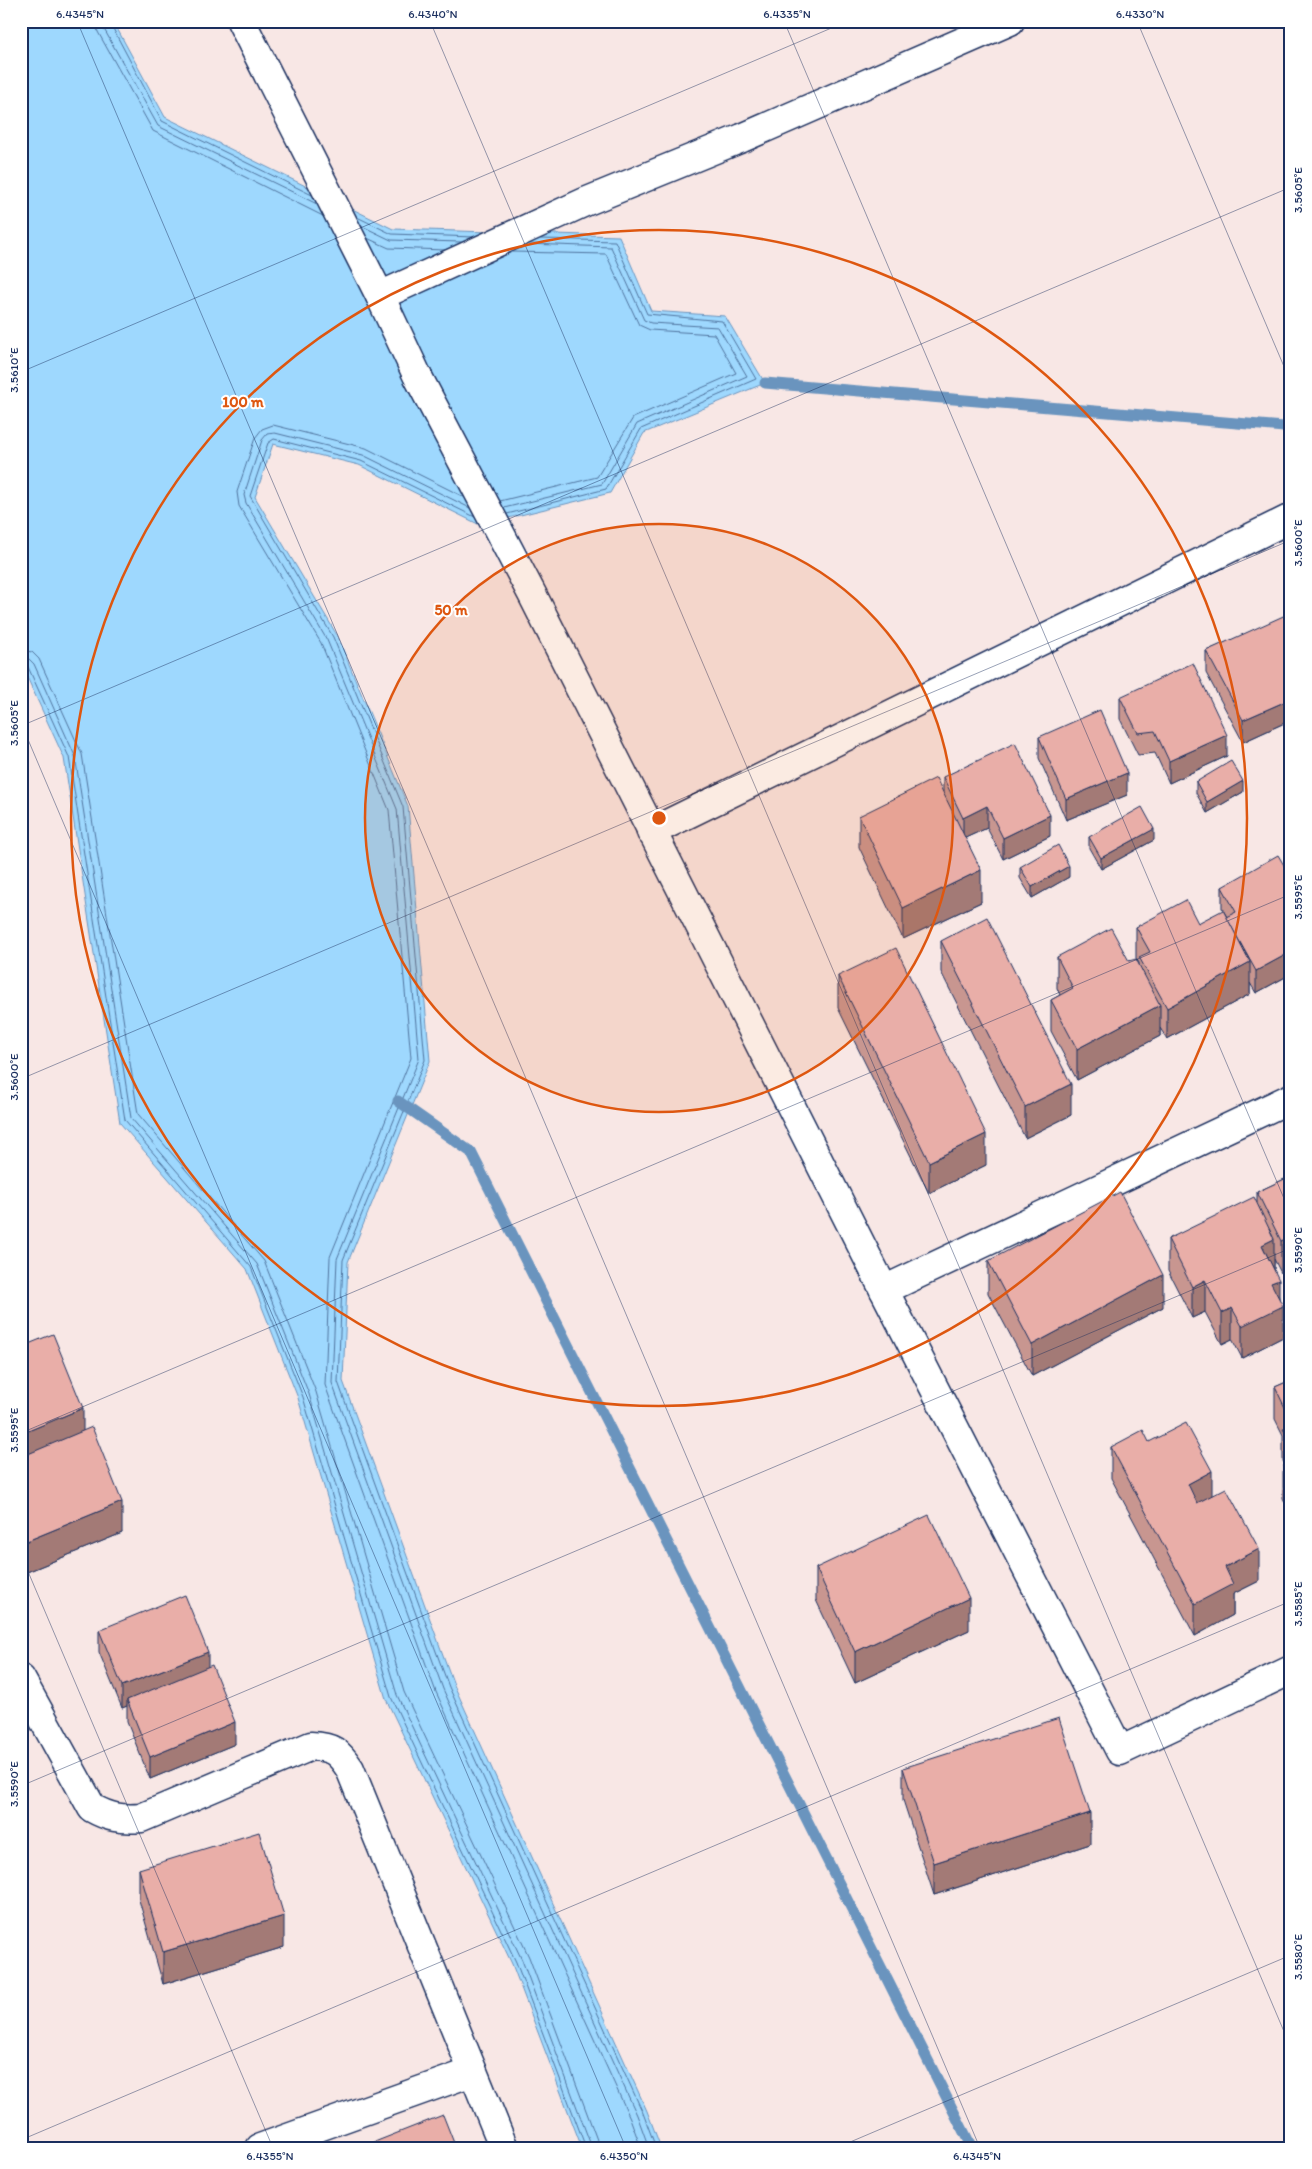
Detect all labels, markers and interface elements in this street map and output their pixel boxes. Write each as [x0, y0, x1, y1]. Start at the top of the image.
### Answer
text: 6.4345°N [56, 7, 104, 21]
text: 6.4340°N [408, 7, 458, 21]
text: 6.4335°N [763, 7, 811, 21]
text: 6.4330°N [1116, 7, 1164, 21]
text: 3.5605°E [1291, 167, 1305, 213]
text: 3.5610°E [7, 347, 21, 393]
text: 100 m [222, 393, 264, 411]
text: 3.5600°E [1291, 519, 1305, 567]
text: 50 m [434, 601, 468, 619]
text: 3.5605°E [7, 700, 21, 746]
centre of rings [650, 809, 668, 827]
text: 3.5595°E [1291, 874, 1305, 919]
text: 3.5600°E [7, 1053, 21, 1101]
text: 3.5590°E [1291, 1227, 1305, 1273]
text: 3.5595°E [7, 1407, 21, 1452]
text: 3.5585°E [1291, 1581, 1305, 1627]
text: 3.5590°E [7, 1761, 21, 1807]
text: 3.5580°E [1291, 1934, 1305, 1980]
text: 6.4355°N [246, 2149, 294, 2163]
text: 6.4350°N [600, 2149, 648, 2163]
text: 6.4345°N [953, 2149, 1001, 2163]

